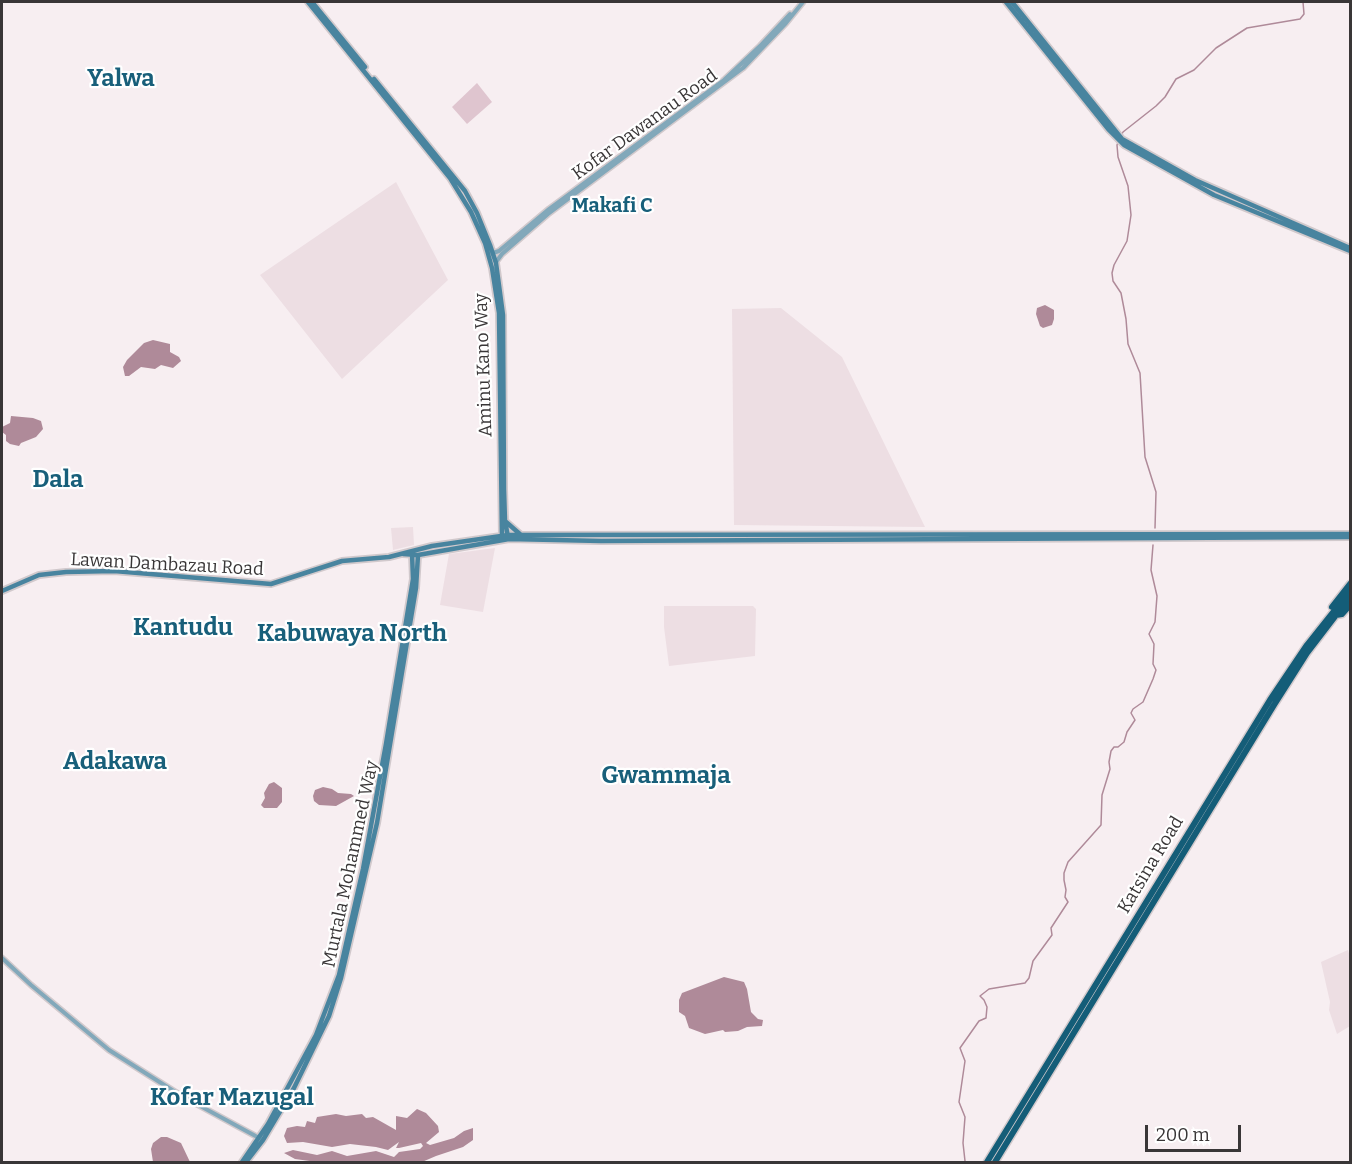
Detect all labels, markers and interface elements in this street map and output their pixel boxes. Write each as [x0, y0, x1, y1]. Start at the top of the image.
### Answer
district label: Yalwa [87, 65, 155, 93]
street label: Kofar Dawanau Road [568, 65, 722, 185]
district label: Makafi C [571, 194, 653, 218]
street label: Aminu Kano Way [471, 293, 497, 437]
district label: Dala [33, 466, 83, 494]
street label: Lawan Dambazau Road [70, 549, 264, 581]
district label: Kantudu [133, 614, 233, 642]
district label: Kabuwaya North [257, 620, 447, 648]
district label: Adakawa [63, 748, 167, 776]
street label: Murtala Mohammed Way [318, 759, 384, 969]
district label: Gwammaja [601, 762, 731, 790]
street label: Katsina Road [1114, 813, 1188, 917]
district label: Kofar Mazugal [150, 1084, 314, 1112]
scale bar [1148, 1113, 1244, 1151]
text: 200 m [1156, 1124, 1210, 1146]

